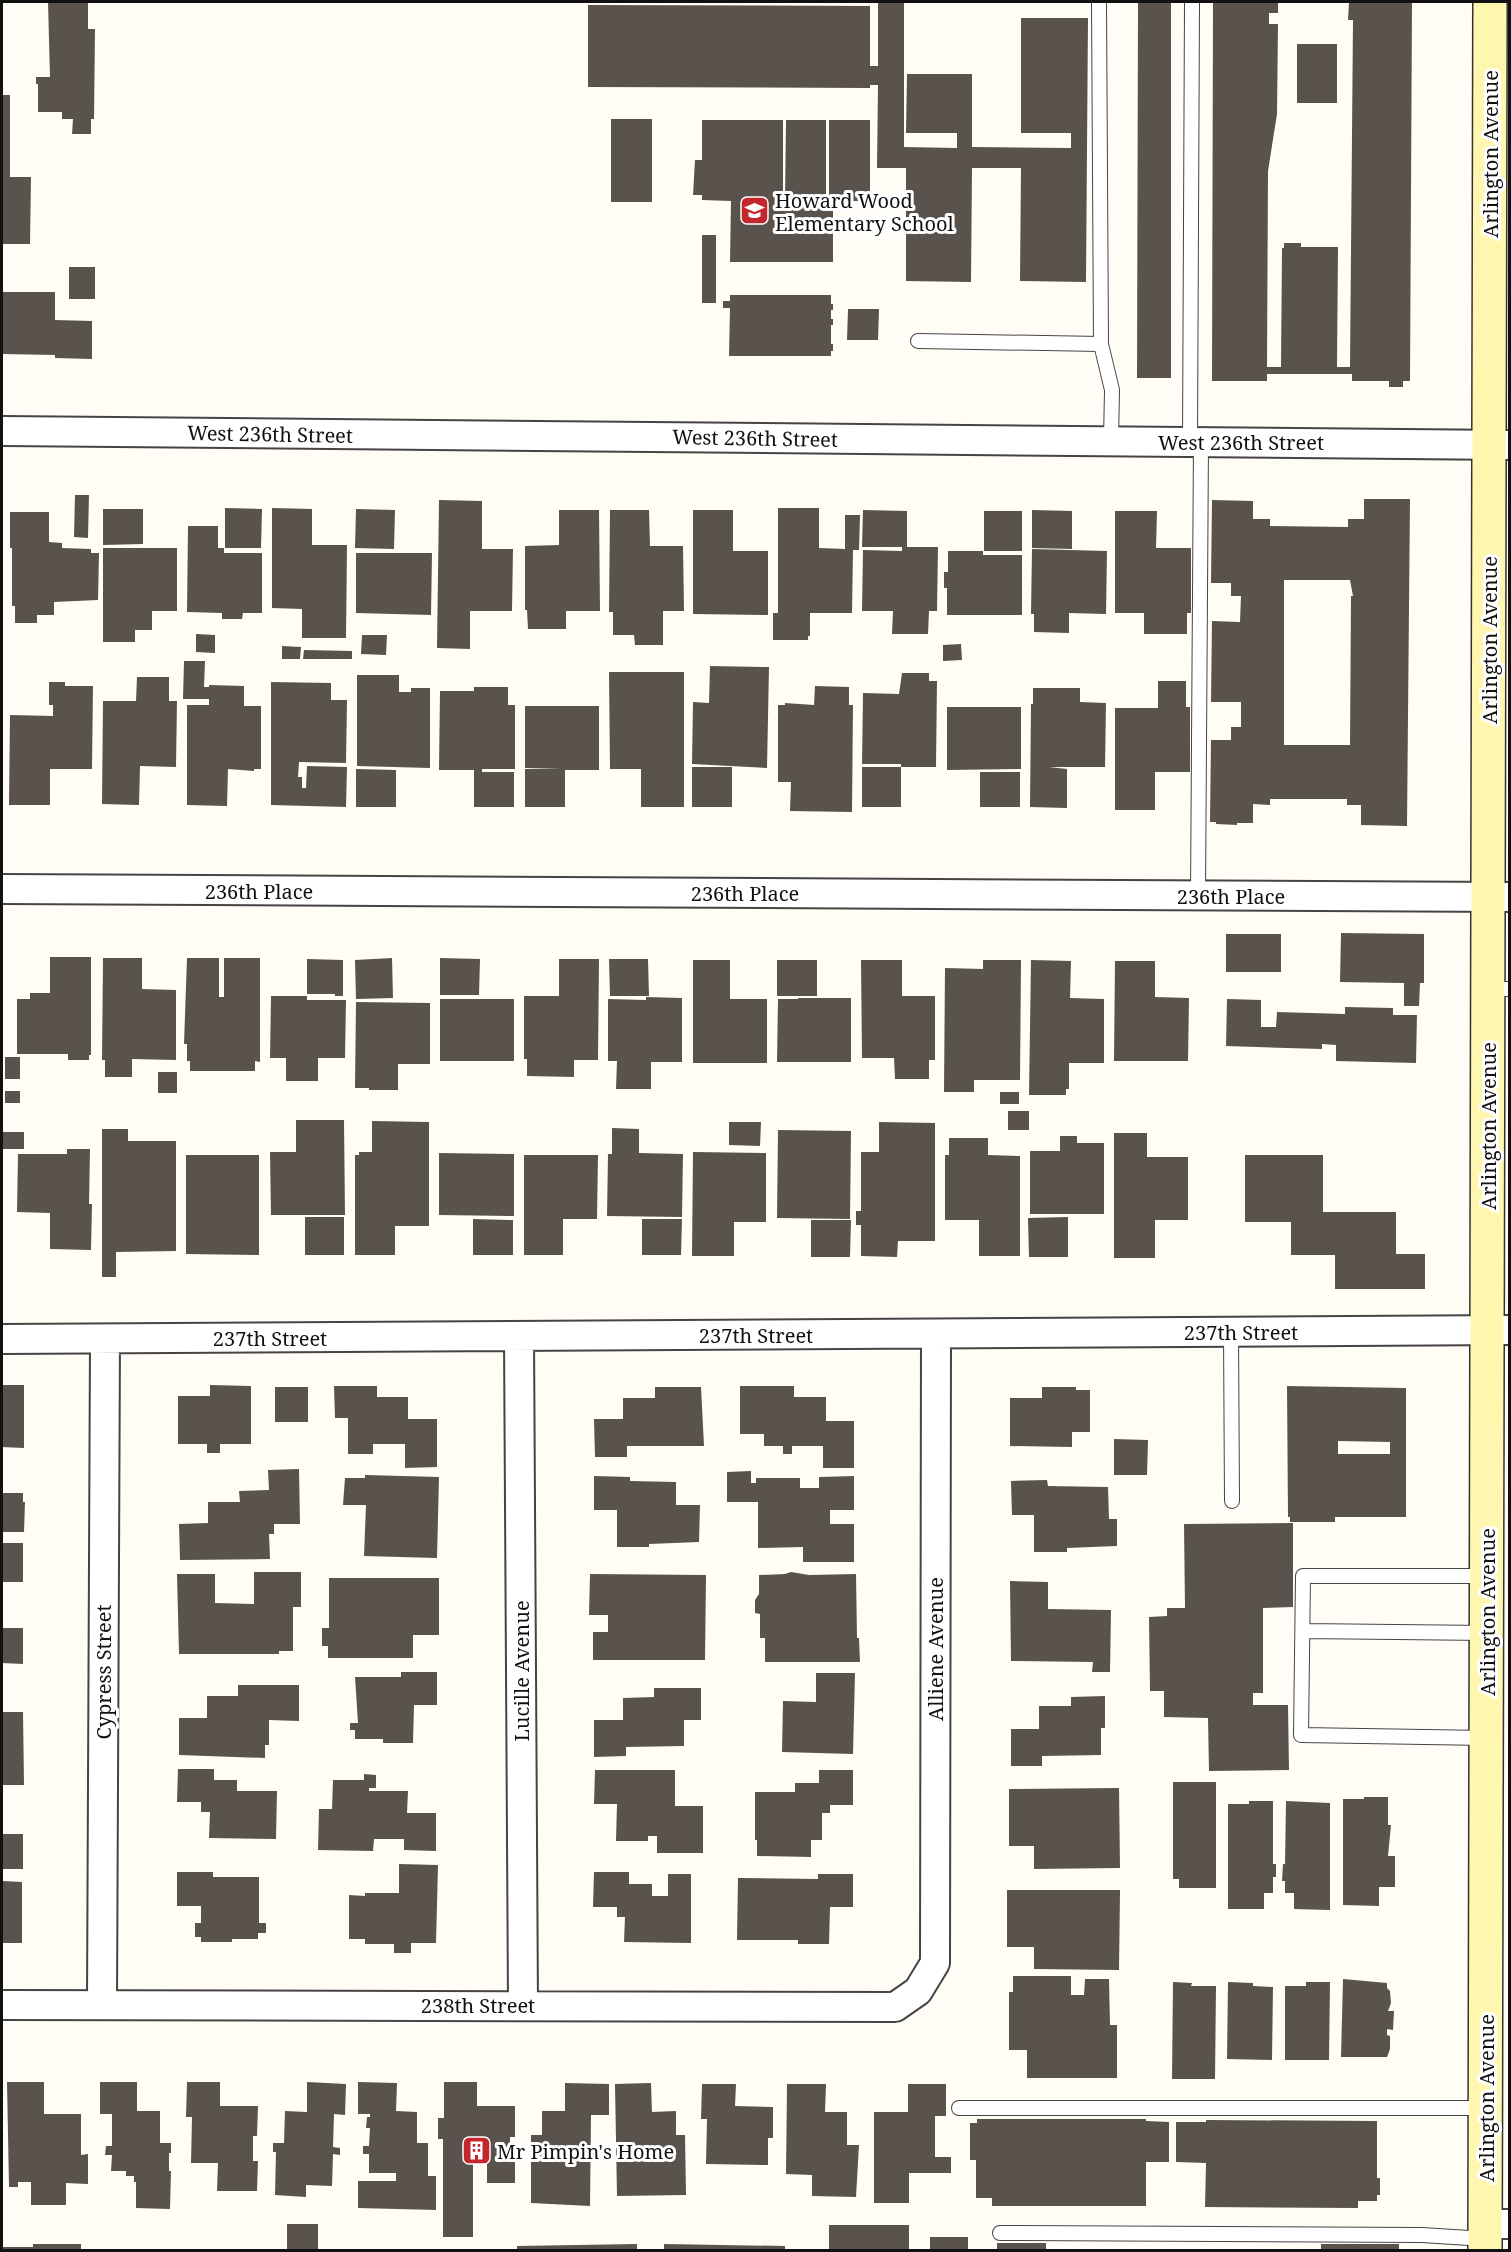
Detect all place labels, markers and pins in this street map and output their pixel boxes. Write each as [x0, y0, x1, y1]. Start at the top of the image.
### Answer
place label: Howard Wood Elementary School [775, 187, 954, 237]
school or university icon: Howard Wood Elementary School [738, 195, 770, 227]
building icon: Mr Pimpin's Home [460, 2135, 492, 2167]
place label: Mr Pimpin's Home [497, 2138, 674, 2165]

